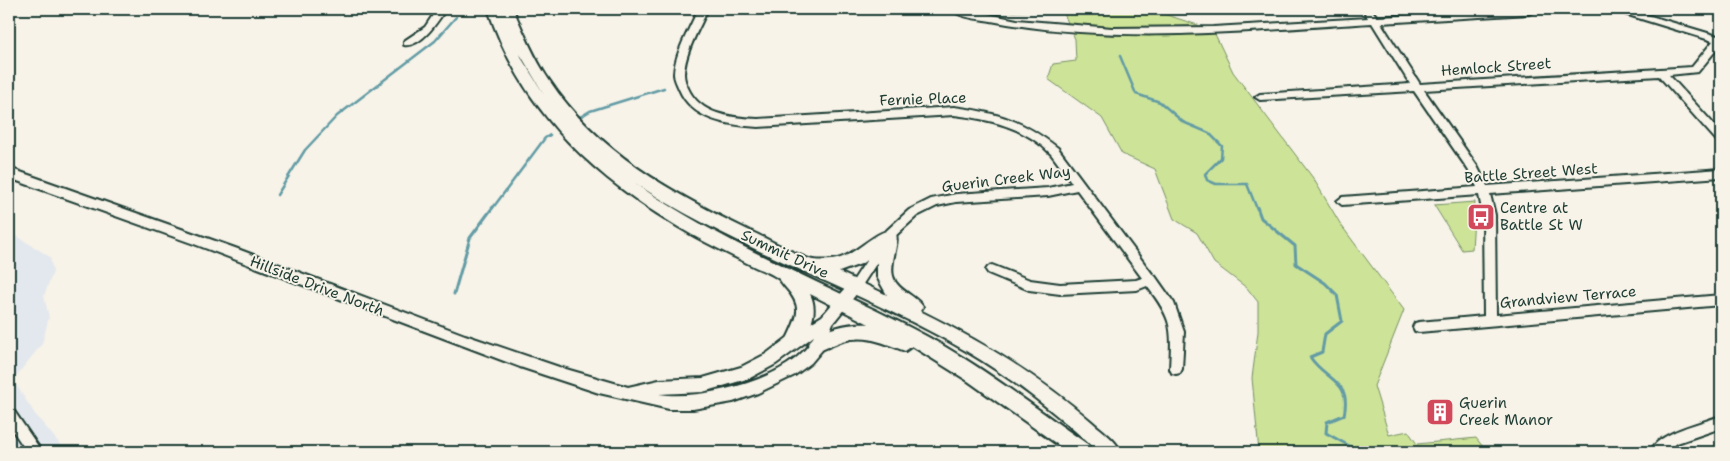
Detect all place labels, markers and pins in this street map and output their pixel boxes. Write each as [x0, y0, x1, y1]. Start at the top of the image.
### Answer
place label: Centre at Battle St W [1500, 198, 1583, 235]
bus stop icon: Centre at Battle St W [1466, 202, 1496, 232]
place label: Guerin Creek Manor [1459, 393, 1553, 430]
building icon: Guerin Creek Manor [1425, 397, 1455, 427]

